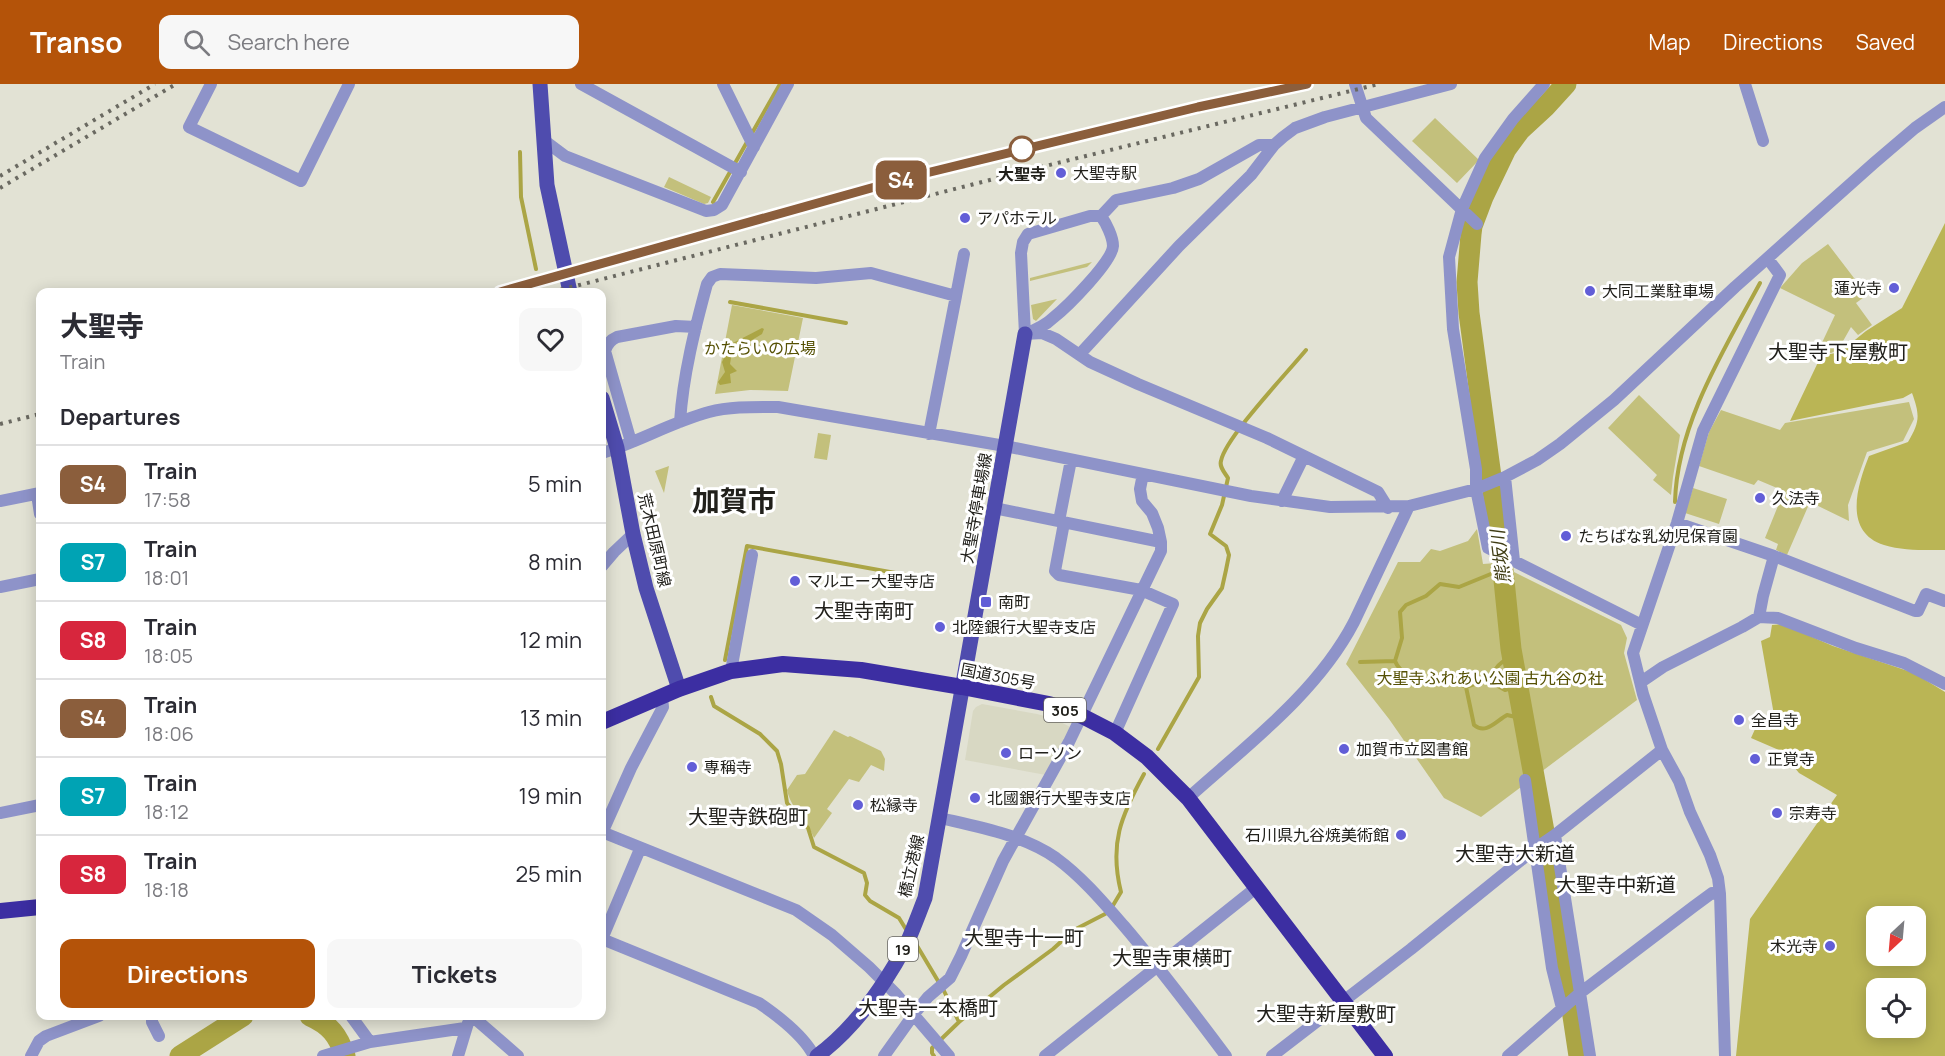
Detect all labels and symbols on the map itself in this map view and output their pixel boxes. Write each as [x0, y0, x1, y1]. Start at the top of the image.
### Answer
marker: 大聖寺 [1009, 136, 1035, 162]
line badge: S4 [874, 160, 928, 200]
place label: 大聖寺駅 [1073, 162, 1137, 184]
place label: 大聖寺 [998, 163, 1046, 185]
marker: 大聖寺駅 [1054, 166, 1068, 180]
place label: アパホテル [977, 207, 1057, 229]
marker: アパホテル [958, 211, 972, 225]
place label: 蓮光寺 [1834, 277, 1882, 299]
place label: 大同工業駐車場 [1602, 280, 1714, 302]
marker: 蓮光寺 [1887, 281, 1901, 295]
marker: 大同工業駐車場 [1583, 284, 1597, 298]
park label: かたらいの広場 [704, 337, 816, 359]
district label: 大聖寺下屋敷町 [1768, 338, 1908, 365]
street label: 大聖寺停車場線 [955, 451, 997, 565]
district label: 加賀市 [692, 481, 776, 519]
place label: 久法寺 [1772, 487, 1820, 509]
street label: 荒木田原町線 [633, 491, 677, 589]
marker: 久法寺 [1753, 491, 1767, 505]
place label: たちばな乳幼児保育園 [1578, 525, 1738, 547]
water label: 熊坂川 [1485, 527, 1515, 585]
marker: たちばな乳幼児保育園 [1559, 529, 1573, 543]
place label: マルエー大聖寺店 [807, 570, 935, 592]
marker: マルエー大聖寺店 [788, 574, 802, 588]
place label: 南町 [998, 591, 1030, 613]
marker: 南町 [979, 595, 993, 609]
district label: 大聖寺南町 [814, 597, 914, 624]
place label: 北陸銀行大聖寺支店 [952, 616, 1096, 638]
marker: 北陸銀行大聖寺支店 [933, 620, 947, 634]
street label: 国道305号 [959, 658, 1037, 694]
park label: 大聖寺ふれあい公園 古九谷の社 [1376, 667, 1604, 689]
road number: 305 [1044, 698, 1086, 722]
place label: 全昌寺 [1751, 709, 1799, 731]
marker: 全昌寺 [1732, 713, 1746, 727]
place label: 加賀市立図書館 [1356, 738, 1468, 760]
place label: ローソン [1018, 742, 1082, 764]
marker: 加賀市立図書館 [1337, 742, 1351, 756]
marker: ローソン [999, 746, 1013, 760]
place label: 正覚寺 [1767, 748, 1815, 770]
marker: 正覚寺 [1748, 752, 1762, 766]
place label: 専稱寺 [704, 756, 752, 778]
marker: 専稱寺 [685, 760, 699, 774]
place label: 北國銀行大聖寺支店 [987, 787, 1131, 809]
marker: 北國銀行大聖寺支店 [968, 791, 982, 805]
place label: 松縁寺 [870, 794, 918, 816]
marker: 松縁寺 [851, 798, 865, 812]
place label: 宗寿寺 [1789, 802, 1837, 824]
district label: 大聖寺鉄砲町 [688, 803, 808, 830]
marker: 宗寿寺 [1770, 806, 1784, 820]
place label: 石川県九谷焼美術館 [1245, 824, 1389, 846]
marker: 石川県九谷焼美術館 [1394, 828, 1408, 842]
street label: 橋立港線 [893, 832, 929, 900]
district label: 大聖寺大新道 [1455, 840, 1575, 867]
district label: 大聖寺中新道 [1556, 871, 1676, 898]
north arrow [1866, 906, 1926, 966]
district label: 大聖寺十一町 [964, 924, 1084, 951]
place label: 木光寺 [1770, 935, 1818, 957]
road number: 19 [888, 937, 918, 961]
marker: 木光寺 [1823, 939, 1837, 953]
district label: 大聖寺東横町 [1112, 944, 1232, 971]
district label: 大聖寺一本橋町 [858, 994, 998, 1021]
district label: 大聖寺新屋敷町 [1256, 1000, 1396, 1027]

